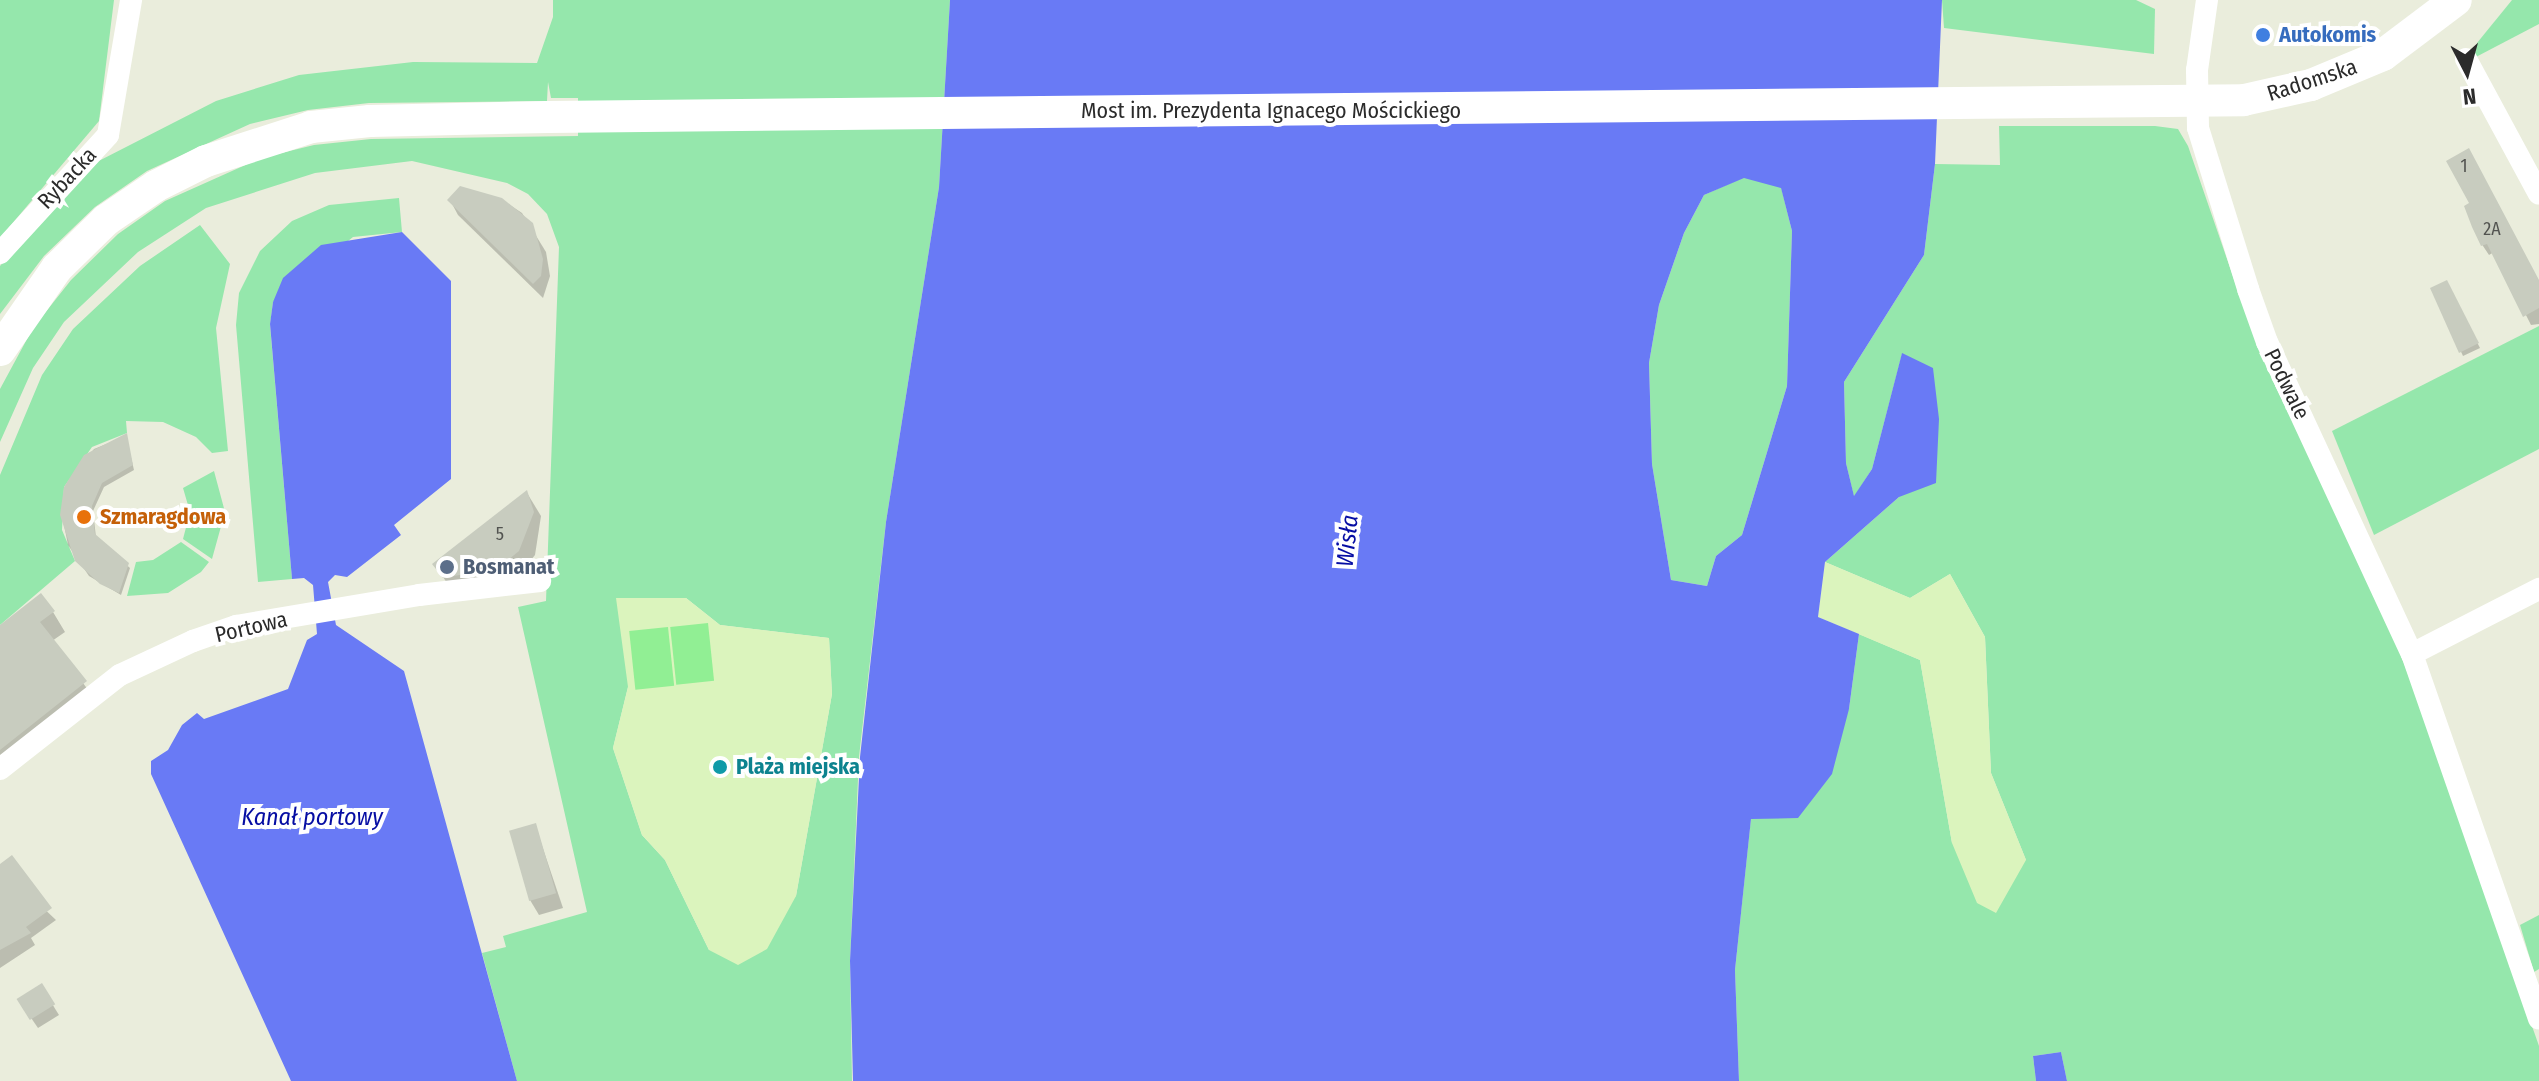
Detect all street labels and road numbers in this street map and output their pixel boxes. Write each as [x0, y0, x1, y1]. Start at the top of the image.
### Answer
street label: Radomska [2264, 53, 2360, 107]
street label: Most im. Prezydenta Ignacego Mościckiego [1081, 98, 1461, 124]
street label: Rybacka [32, 142, 102, 214]
street label: Podwale [2259, 344, 2315, 424]
street label: Portowa [212, 606, 290, 648]

